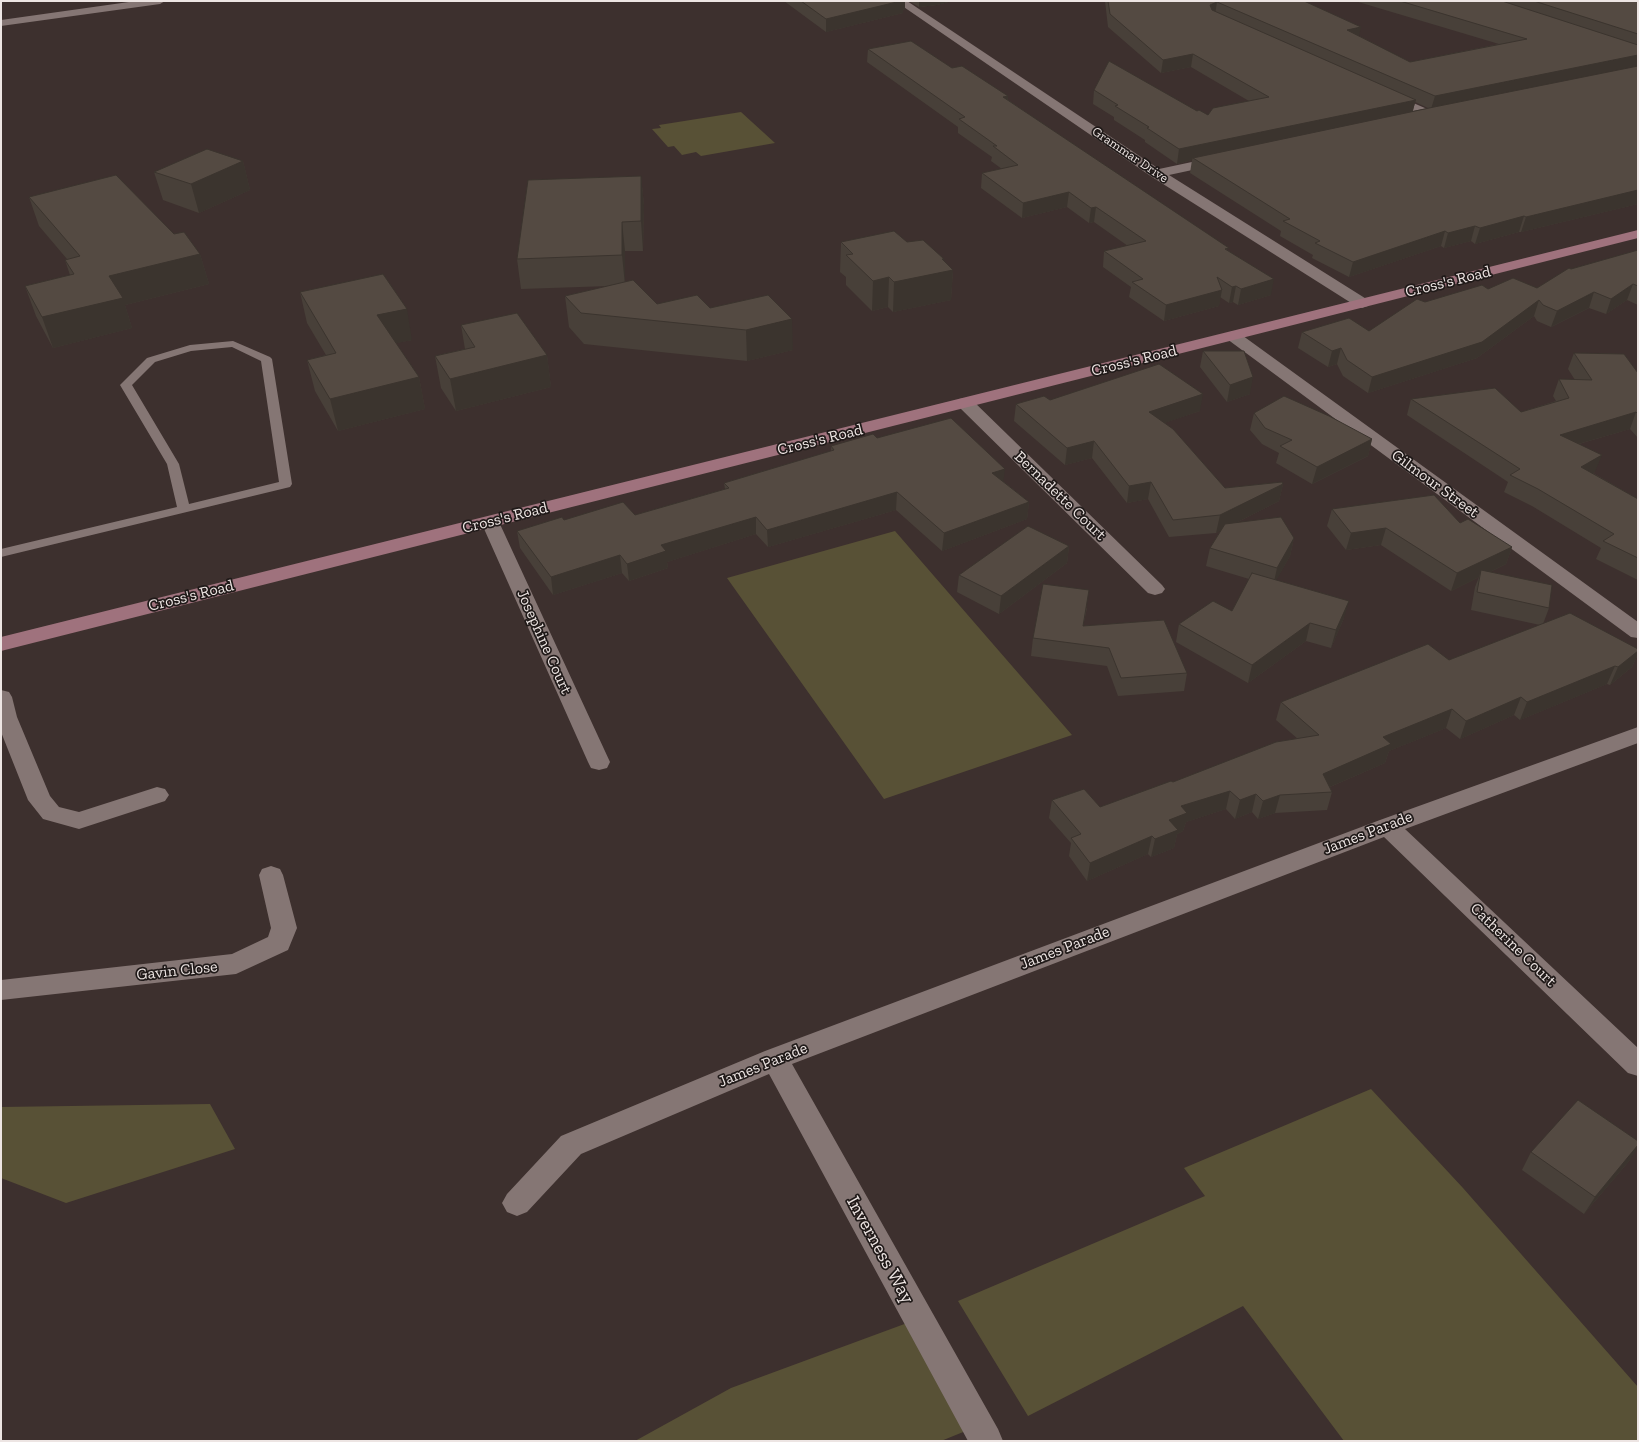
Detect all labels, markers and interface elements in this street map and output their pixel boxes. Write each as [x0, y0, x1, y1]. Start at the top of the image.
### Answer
street label: Grammar Drive [1089, 124, 1171, 186]
street label: Cross's Road [1403, 262, 1493, 302]
street label: Cross's Road [1089, 341, 1179, 381]
street label: Cross's Road [775, 420, 865, 460]
street label: Gilmour Street [1388, 446, 1482, 522]
street label: Bernadette Court [1010, 447, 1110, 545]
street label: Cross's Road [460, 498, 550, 538]
street label: Cross's Road [146, 576, 236, 616]
street label: Josephine Court [512, 587, 576, 697]
street label: James Parade [1321, 807, 1415, 859]
street label: Catherine Court [1466, 899, 1560, 991]
street label: James Parade [1018, 922, 1112, 974]
street label: Gavin Close [136, 957, 218, 985]
street label: James Parade [716, 1038, 810, 1092]
street label: Inverness Way [841, 1192, 919, 1308]

